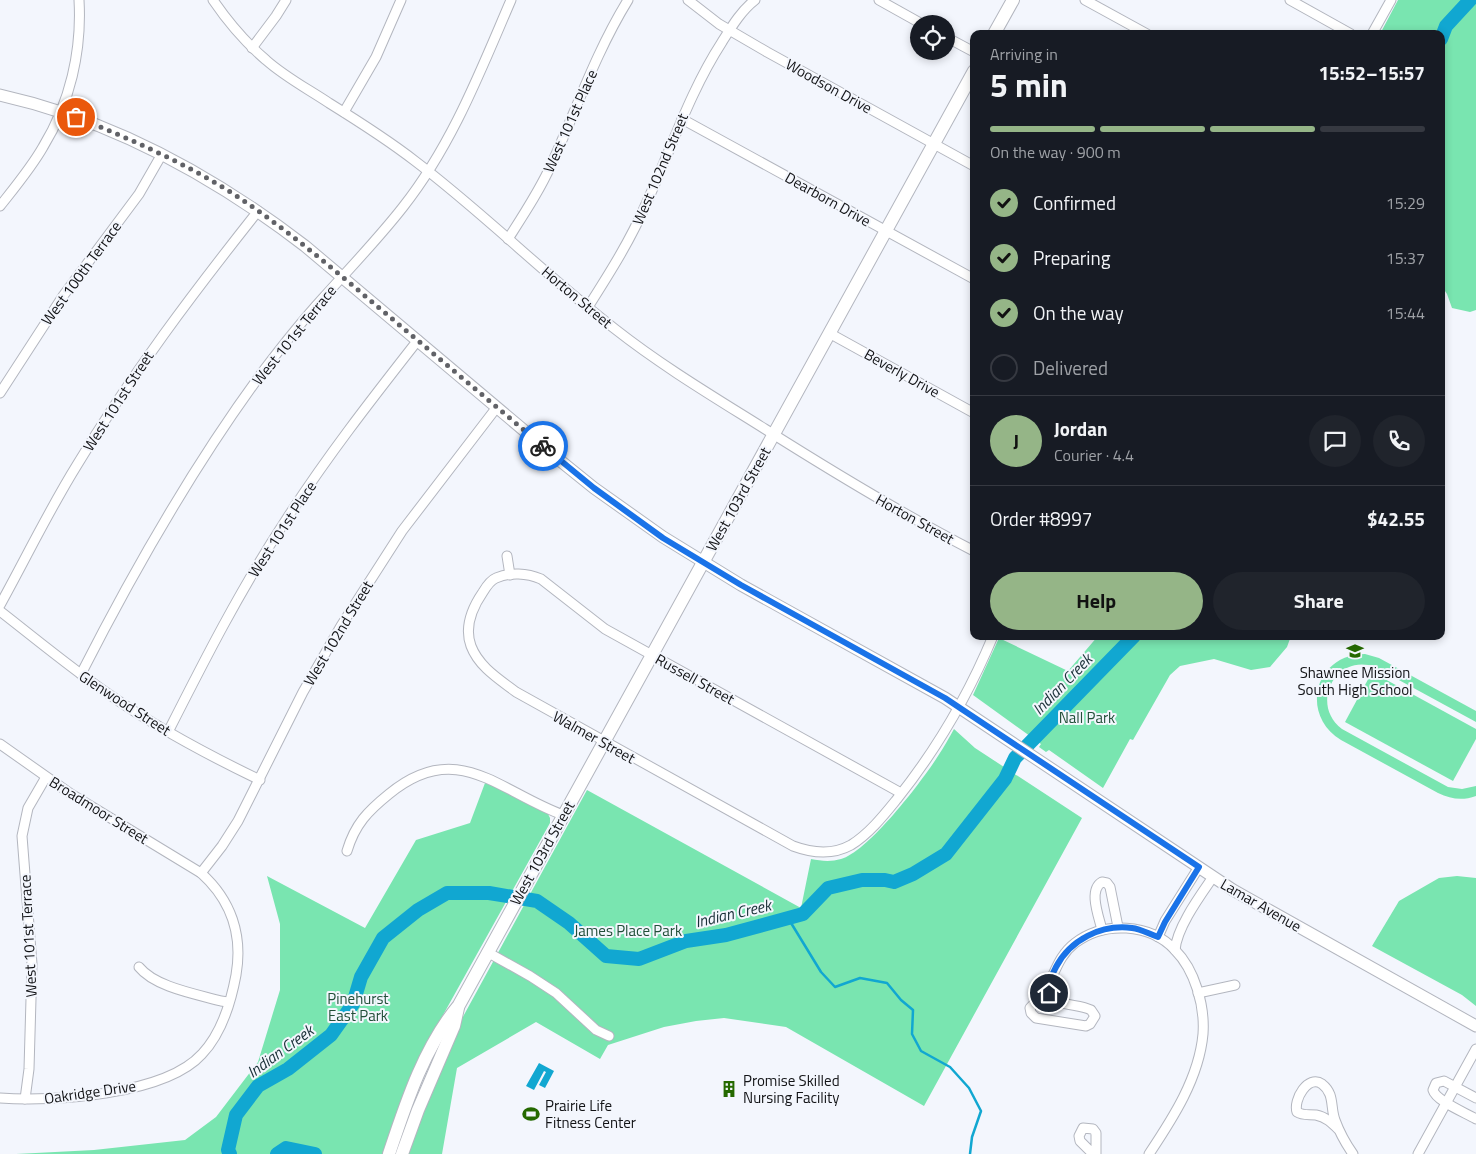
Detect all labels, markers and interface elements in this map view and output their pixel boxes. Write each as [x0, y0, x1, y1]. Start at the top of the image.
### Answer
map controls [910, 15, 955, 60]
button: locate [910, 15, 955, 60]
text: Arriving in [990, 42, 1058, 66]
street label: Woodson Drive [782, 53, 876, 119]
text: 15:52–15:57 [1318, 58, 1425, 87]
text: 5 min [990, 61, 1068, 109]
street label: West 101st Place [537, 66, 603, 176]
pin [55, 96, 97, 138]
icon: bag [62, 103, 90, 131]
street label: West 102nd Street [626, 109, 694, 228]
text: On the way · 900 m [990, 140, 1121, 164]
street label: Dearborn Drive [781, 166, 875, 232]
text: Confirmed [1033, 188, 1116, 217]
icon: check [990, 189, 1018, 217]
text: 15:29 [1386, 191, 1425, 215]
street label: West 100th Terrace [35, 216, 127, 330]
text: Preparing [1033, 243, 1110, 272]
icon: check [990, 244, 1018, 272]
text: 15:37 [1386, 246, 1425, 270]
street label: Horton Street [537, 260, 618, 334]
street label: West 101st Terrace [246, 280, 342, 390]
text: On the way [1033, 298, 1124, 327]
icon: check [990, 299, 1018, 327]
text: 15:44 [1386, 301, 1425, 325]
street label: Beverly Drive [860, 343, 944, 403]
street label: West 101st Street [77, 346, 159, 456]
text: Delivered [1033, 353, 1108, 382]
text: Jordan [1054, 414, 1107, 443]
button: chat [1309, 415, 1361, 467]
button: phone [1373, 415, 1425, 467]
courier [518, 421, 568, 471]
text: J [1013, 426, 1019, 455]
icon: bike [529, 432, 557, 460]
street label: West 103rd Street [700, 442, 777, 555]
text: Courier · 4.4 [1054, 443, 1134, 467]
street label: West 101st Place [242, 476, 322, 582]
street label: Horton Street [872, 488, 959, 550]
text: Order #8997 [990, 504, 1092, 533]
text: $42.55 [1367, 504, 1425, 533]
button: Help [990, 572, 1203, 630]
button: Share [1213, 572, 1425, 630]
street label: West 102nd Street [297, 575, 379, 690]
school or university icon: Shawnee Mission South High School [1345, 641, 1365, 661]
water label: Indian Creek [1027, 647, 1099, 720]
street label: Russell Street [651, 648, 740, 711]
place label: Shawnee Mission South High School [1297, 661, 1413, 701]
street label: Glenwood Street [75, 665, 176, 742]
street label: Walmer Street [548, 705, 640, 770]
park label: Nall Park [1059, 706, 1115, 729]
street label: Broadmoor Street [45, 770, 154, 850]
street label: West 103rd Street [504, 796, 581, 909]
street label: Lamar Avenue [1216, 872, 1306, 938]
street label: West 101st Terrace [13, 874, 43, 998]
water label: Indian Creek [693, 892, 775, 933]
park label: James Place Park [574, 919, 682, 942]
pin [1028, 972, 1070, 1014]
icon: home [1035, 979, 1063, 1007]
park label: Pinehurst East Park [327, 987, 389, 1027]
water label: Indian Creek [242, 1017, 320, 1083]
place label: Promise Skilled Nursing Facility [743, 1069, 840, 1109]
street label: Oakridge Drive [43, 1074, 137, 1110]
building icon: Promise Skilled Nursing Facility [719, 1079, 739, 1099]
place label: Prairie Life Fitness Center [545, 1094, 636, 1134]
sports icon: Prairie Life Fitness Center [521, 1104, 541, 1124]

